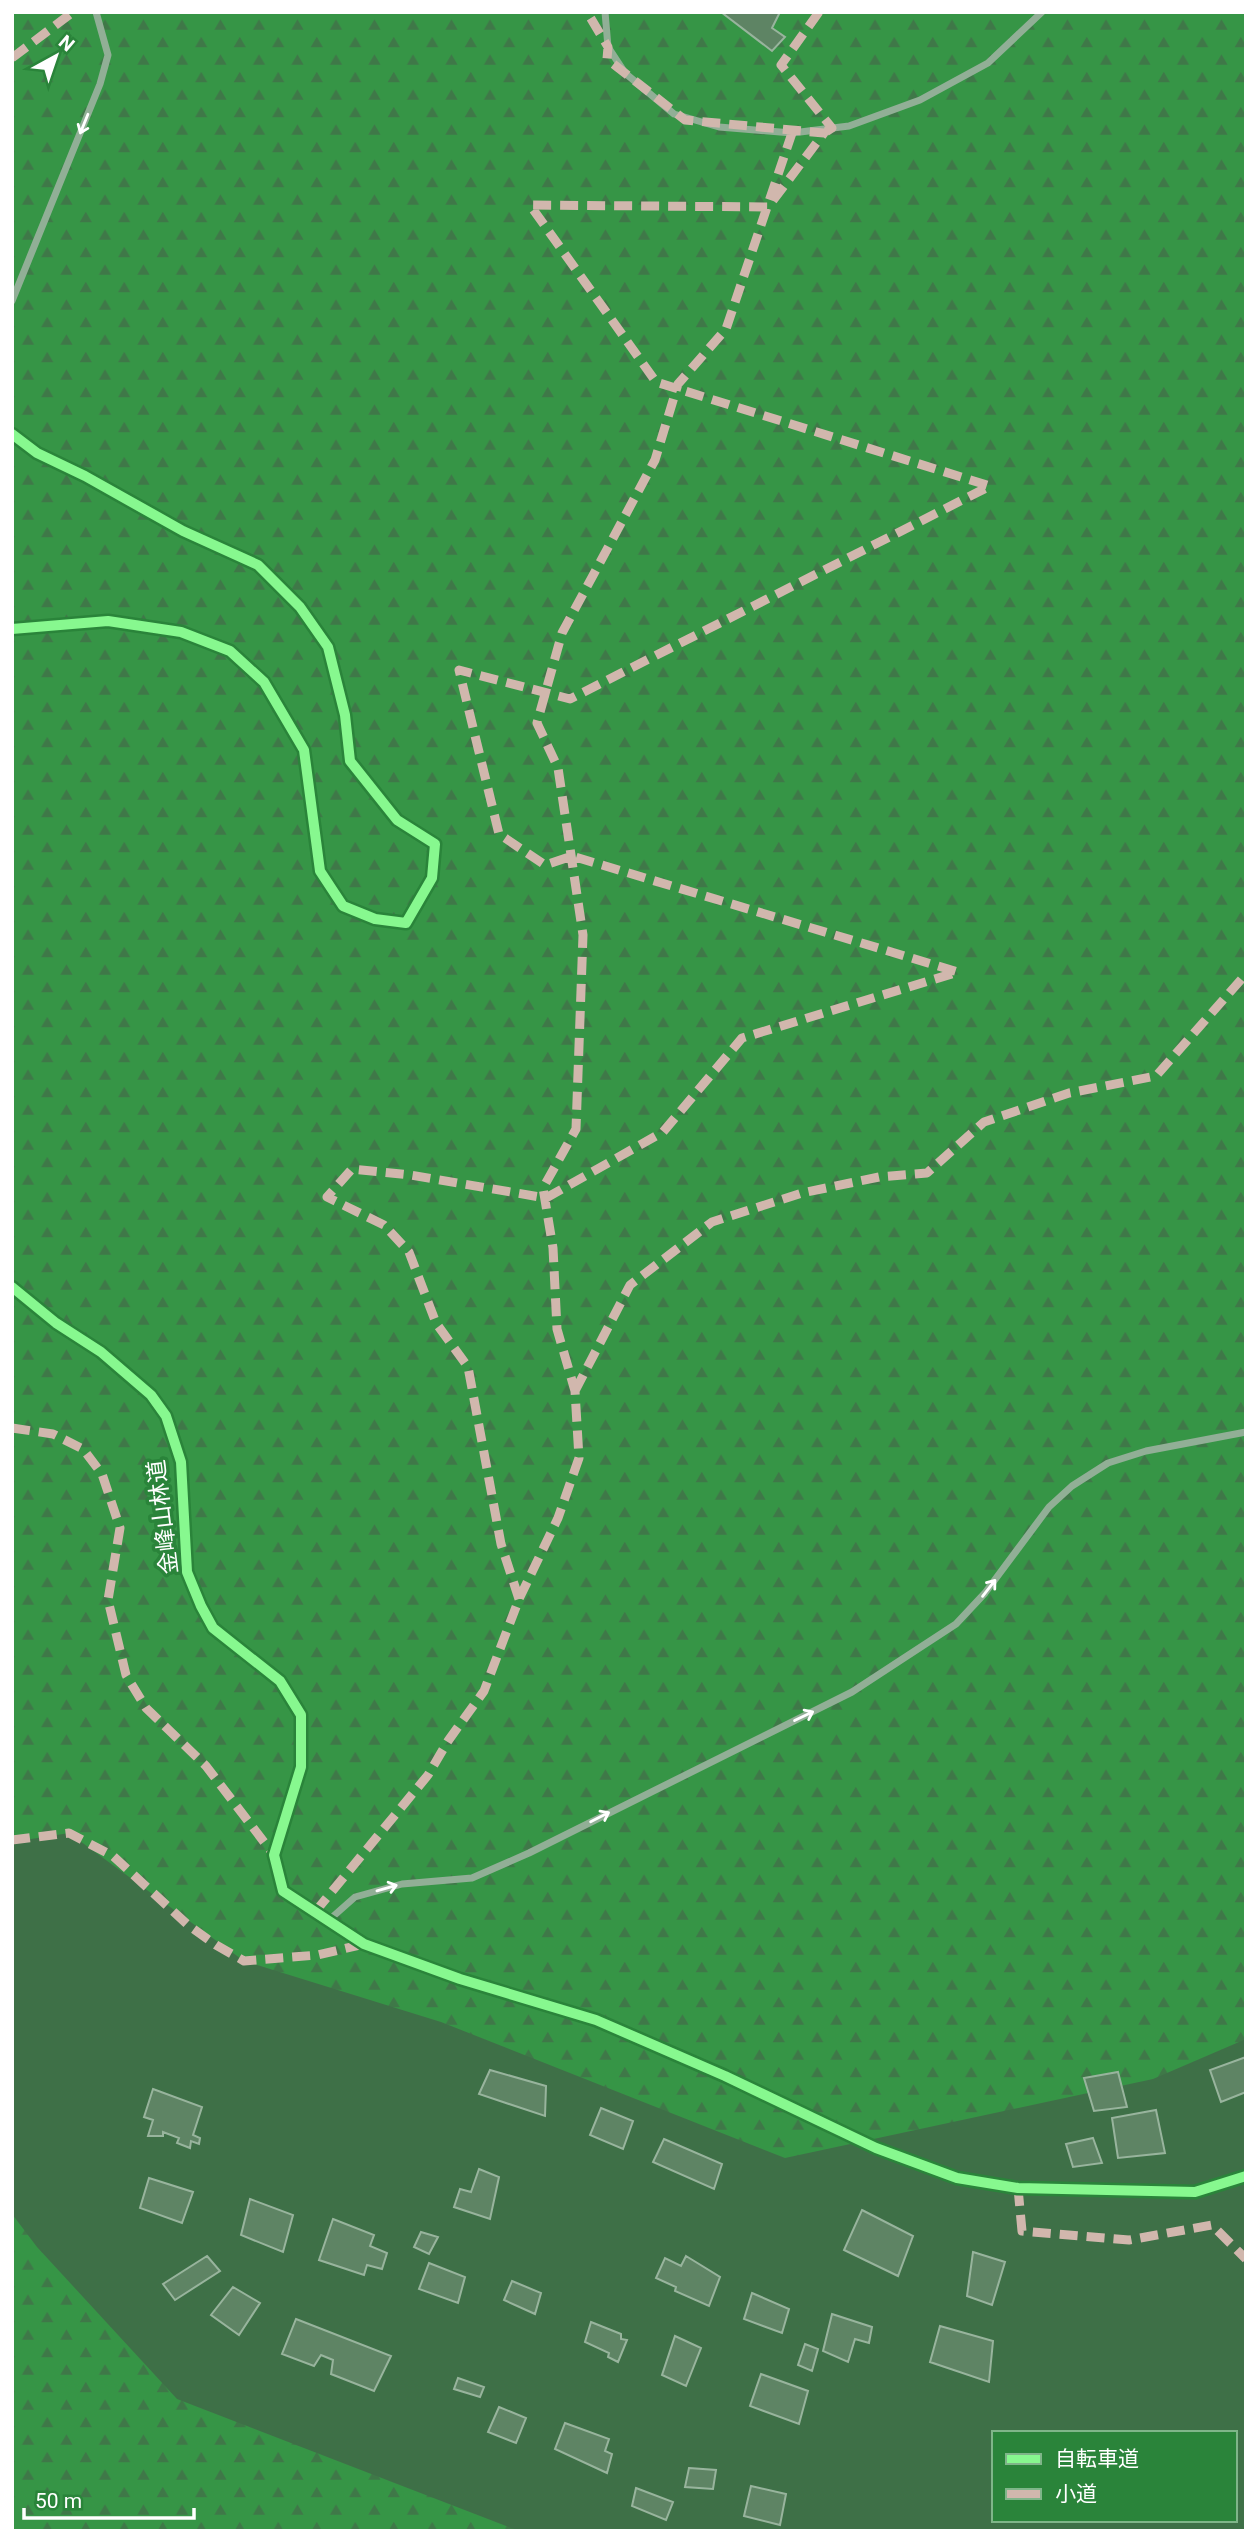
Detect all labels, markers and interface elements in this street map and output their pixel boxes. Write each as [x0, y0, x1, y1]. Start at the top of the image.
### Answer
north arrow [21, 21, 91, 91]
text: N [54, 30, 79, 56]
one-way arrow [76, 112, 89, 134]
street label: 金峰山林道 [143, 1458, 183, 1576]
one-way arrow [982, 1579, 997, 1597]
one-way arrow [793, 1709, 814, 1722]
one-way arrow [589, 1810, 610, 1823]
one-way arrow [375, 1881, 398, 1894]
legend [992, 2431, 1237, 2522]
text: 自転車道 [1055, 2447, 1139, 2471]
scale bar [24, 2476, 194, 2520]
text: 小道 [1055, 2482, 1097, 2506]
text: 50 m [35, 2489, 82, 2513]

